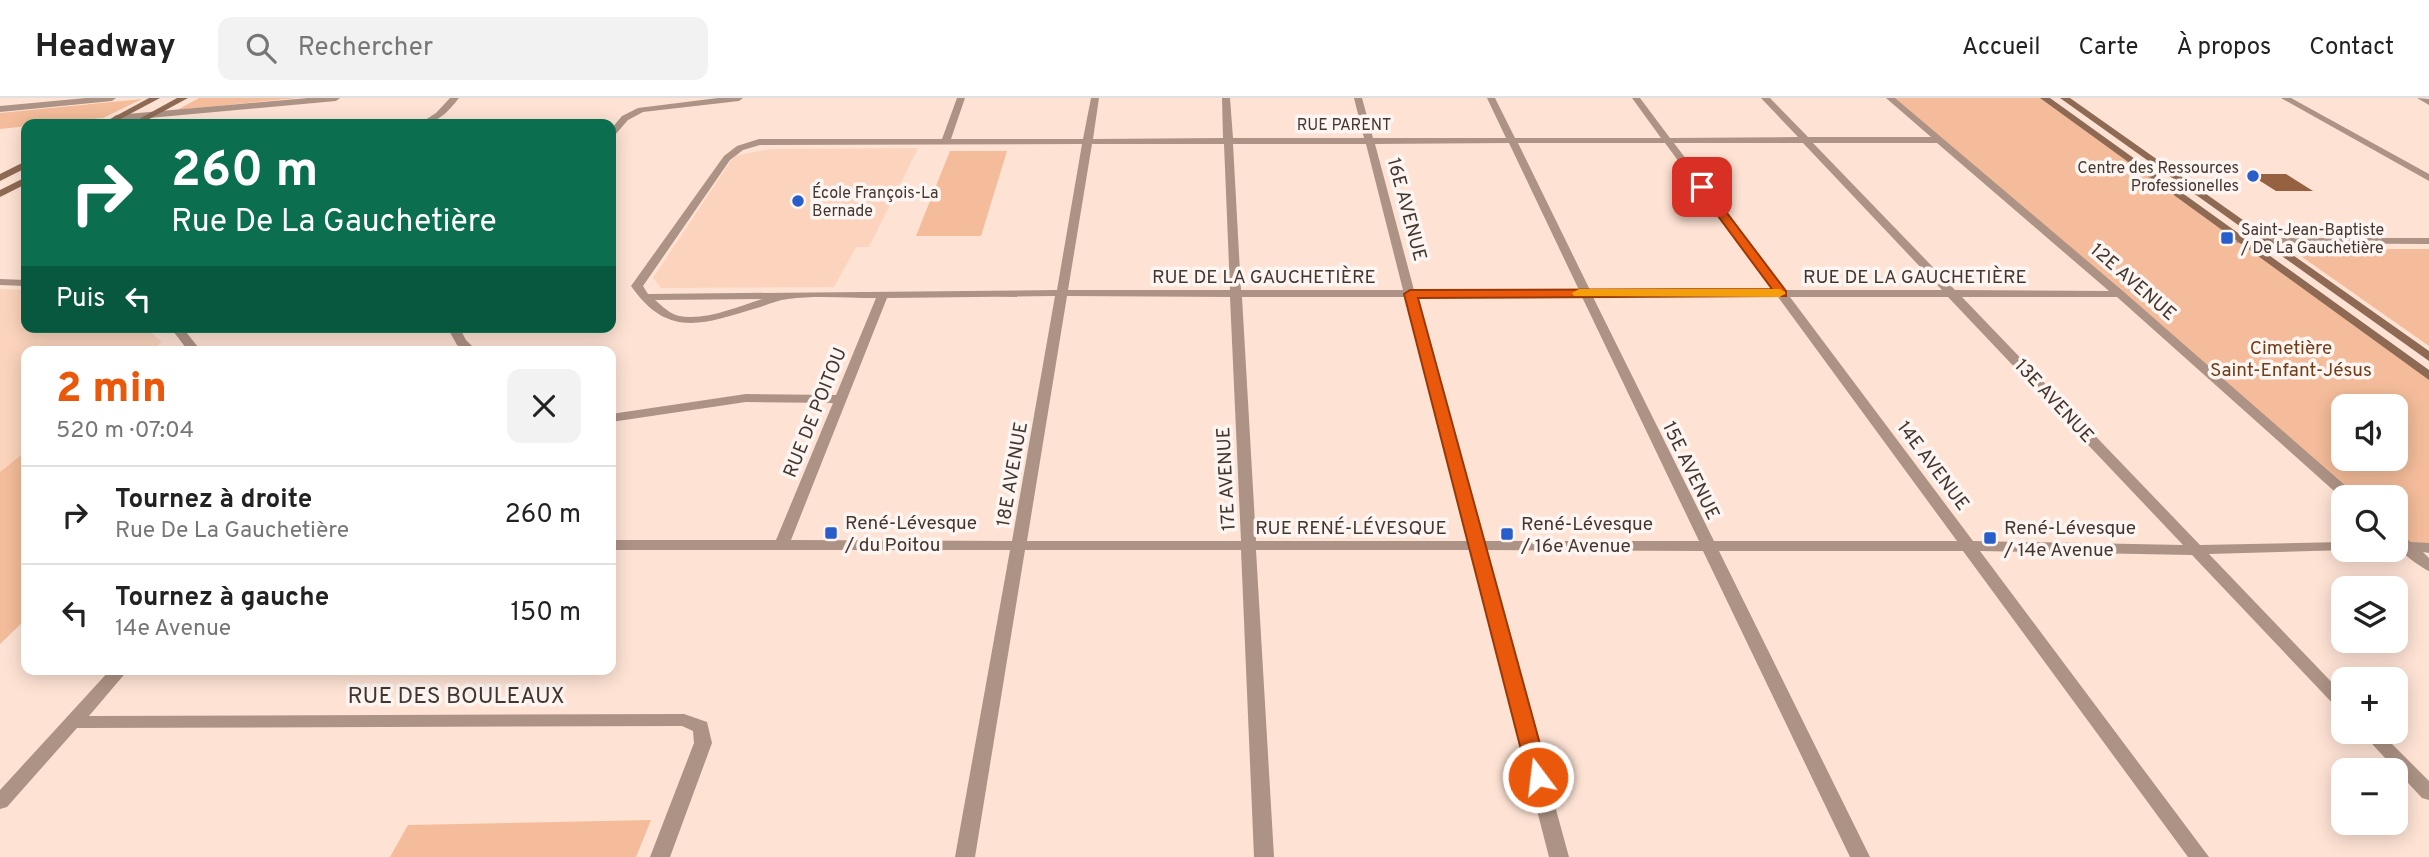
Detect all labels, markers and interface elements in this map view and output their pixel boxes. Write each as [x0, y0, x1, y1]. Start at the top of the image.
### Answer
search box [218, 17, 708, 80]
text: Headway [35, 27, 176, 69]
icon: search [242, 29, 280, 67]
text: Rechercher [298, 32, 433, 65]
text: Accueil [1962, 33, 2041, 63]
text: Carte [2079, 33, 2138, 63]
text: À propos [2176, 33, 2271, 63]
text: Contact [2309, 33, 2394, 63]
street label: RUE PARENT [1297, 116, 1391, 136]
text: 260 m [171, 142, 318, 204]
icon: right [56, 147, 147, 238]
street label: 16E AVENUE [1381, 155, 1431, 264]
pin [1672, 157, 1732, 217]
place label: Centre des Ressources Professionelles [2077, 159, 2239, 197]
icon: arrive [1683, 168, 1721, 206]
marker: Centre des Ressources Professionelles [2245, 168, 2261, 184]
place label: École François-La Bernade [812, 182, 938, 222]
marker: École François-La Bernade [790, 193, 806, 209]
text: Rue De La Gauchetière [171, 203, 497, 243]
place label: Saint-Jean-Baptiste / De La Gauchetière [2240, 221, 2384, 259]
marker: Saint-Jean-Baptiste / De La Gauchetière [2219, 230, 2235, 246]
street label: 12E AVENUE [2085, 239, 2181, 326]
street label: RUE DE LA GAUCHETIÈRE [1152, 265, 1376, 290]
street label: RUE DE LA GAUCHETIÈRE [1803, 265, 2027, 290]
icon: left [119, 280, 157, 318]
text: Puis [56, 283, 105, 316]
park label: Cimetière Saint-Enfant-Jésus [2210, 337, 2372, 383]
street label: RUE DE POITOU [779, 344, 853, 481]
street label: 13E AVENUE [2009, 354, 2098, 448]
text: 2 min [56, 364, 167, 417]
button: close [507, 369, 581, 443]
map controls [2331, 394, 2408, 835]
button: sound [2331, 394, 2408, 471]
text: 520 m · 07:04 [56, 417, 194, 446]
street label: 14E AVENUE [1891, 417, 1974, 516]
street label: 15E AVENUE [1656, 418, 1724, 524]
street label: 18E AVENUE [992, 420, 1034, 529]
street label: 17E AVENUE [1212, 426, 1242, 532]
text: Tournez à droite [115, 484, 312, 517]
button: search [2331, 485, 2408, 562]
icon: right [56, 496, 94, 534]
text: 260 m [505, 499, 581, 532]
place label: René-Lévesque / du Poitou [844, 512, 977, 558]
place label: René-Lévesque / 16e Avenue [1520, 513, 1653, 559]
street label: RUE RENÉ-LÉVESQUE [1255, 516, 1447, 541]
text: Rue De La Gauchetière [115, 517, 349, 546]
place label: René-Lévesque / 14e Avenue [2003, 517, 2136, 563]
marker: René-Lévesque / du Poitou [823, 525, 839, 541]
marker: René-Lévesque / 16e Avenue [1499, 526, 1515, 542]
marker: René-Lévesque / 14e Avenue [1982, 530, 1998, 546]
button: layers [2331, 576, 2408, 653]
text: Tournez à gauche [115, 582, 329, 615]
icon: left [56, 594, 94, 632]
text: 150 m [510, 597, 581, 630]
text: 14e Avenue [115, 615, 231, 644]
button: + [2331, 667, 2408, 744]
street label: RUE DES BOULEAUX [347, 683, 565, 712]
position arrow [1501, 740, 1575, 814]
button: − [2331, 758, 2408, 835]

